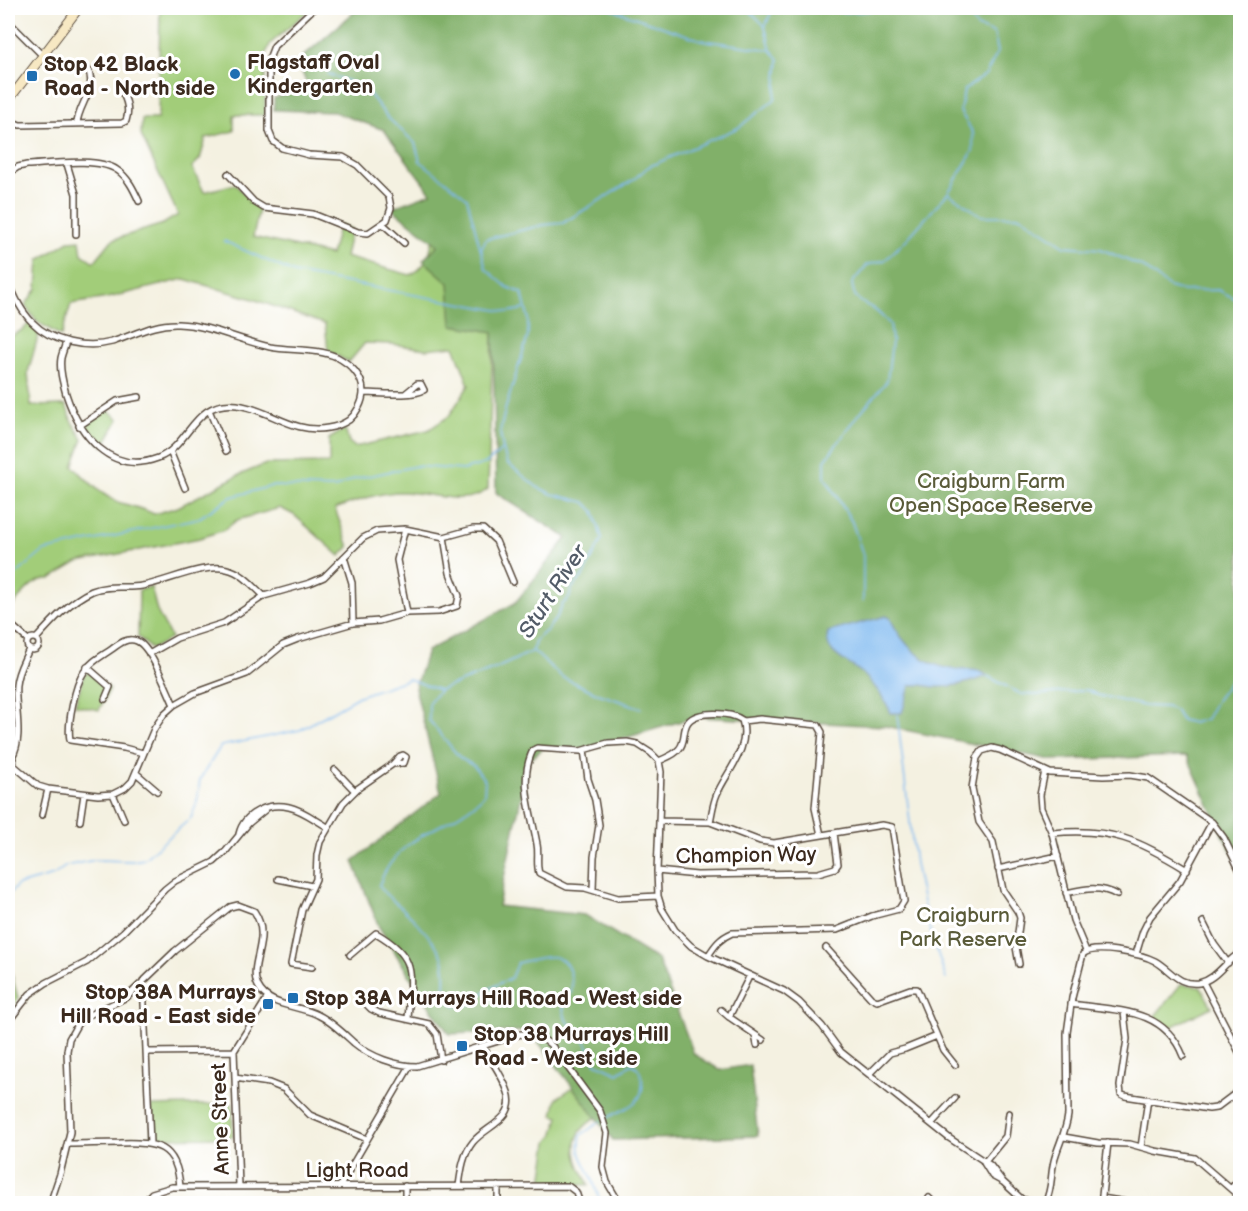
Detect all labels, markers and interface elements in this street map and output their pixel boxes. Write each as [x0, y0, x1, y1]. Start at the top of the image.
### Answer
place label: Flagstaff Oval Kindergarten [247, 50, 380, 99]
place label: Stop 42 Black Road - North side [44, 52, 215, 101]
marker: Flagstaff Oval Kindergarten [228, 67, 242, 81]
marker: Stop 42 Black Road - North side [25, 69, 39, 83]
park label: Craigburn Farm Open Space Reserve [889, 469, 1093, 518]
water label: Sturt River [513, 538, 594, 643]
street label: Champion Way [675, 842, 817, 869]
park label: Craigburn Park Reserve [899, 903, 1027, 952]
place label: Stop 38A Murrays Hill Road - East side [60, 980, 256, 1029]
place label: Stop 38A Murrays Hill Road - West side [305, 986, 682, 1011]
marker: Stop 38A Murrays Hill Road - West side [286, 991, 300, 1005]
marker: Stop 38A Murrays Hill Road - East side [261, 997, 275, 1011]
place label: Stop 38 Murrays Hill Road - West side [474, 1022, 669, 1071]
marker: Stop 38 Murrays Hill Road - West side [455, 1039, 469, 1053]
street label: Anne Street [206, 1062, 235, 1175]
street label: Light Road [305, 1158, 409, 1183]

